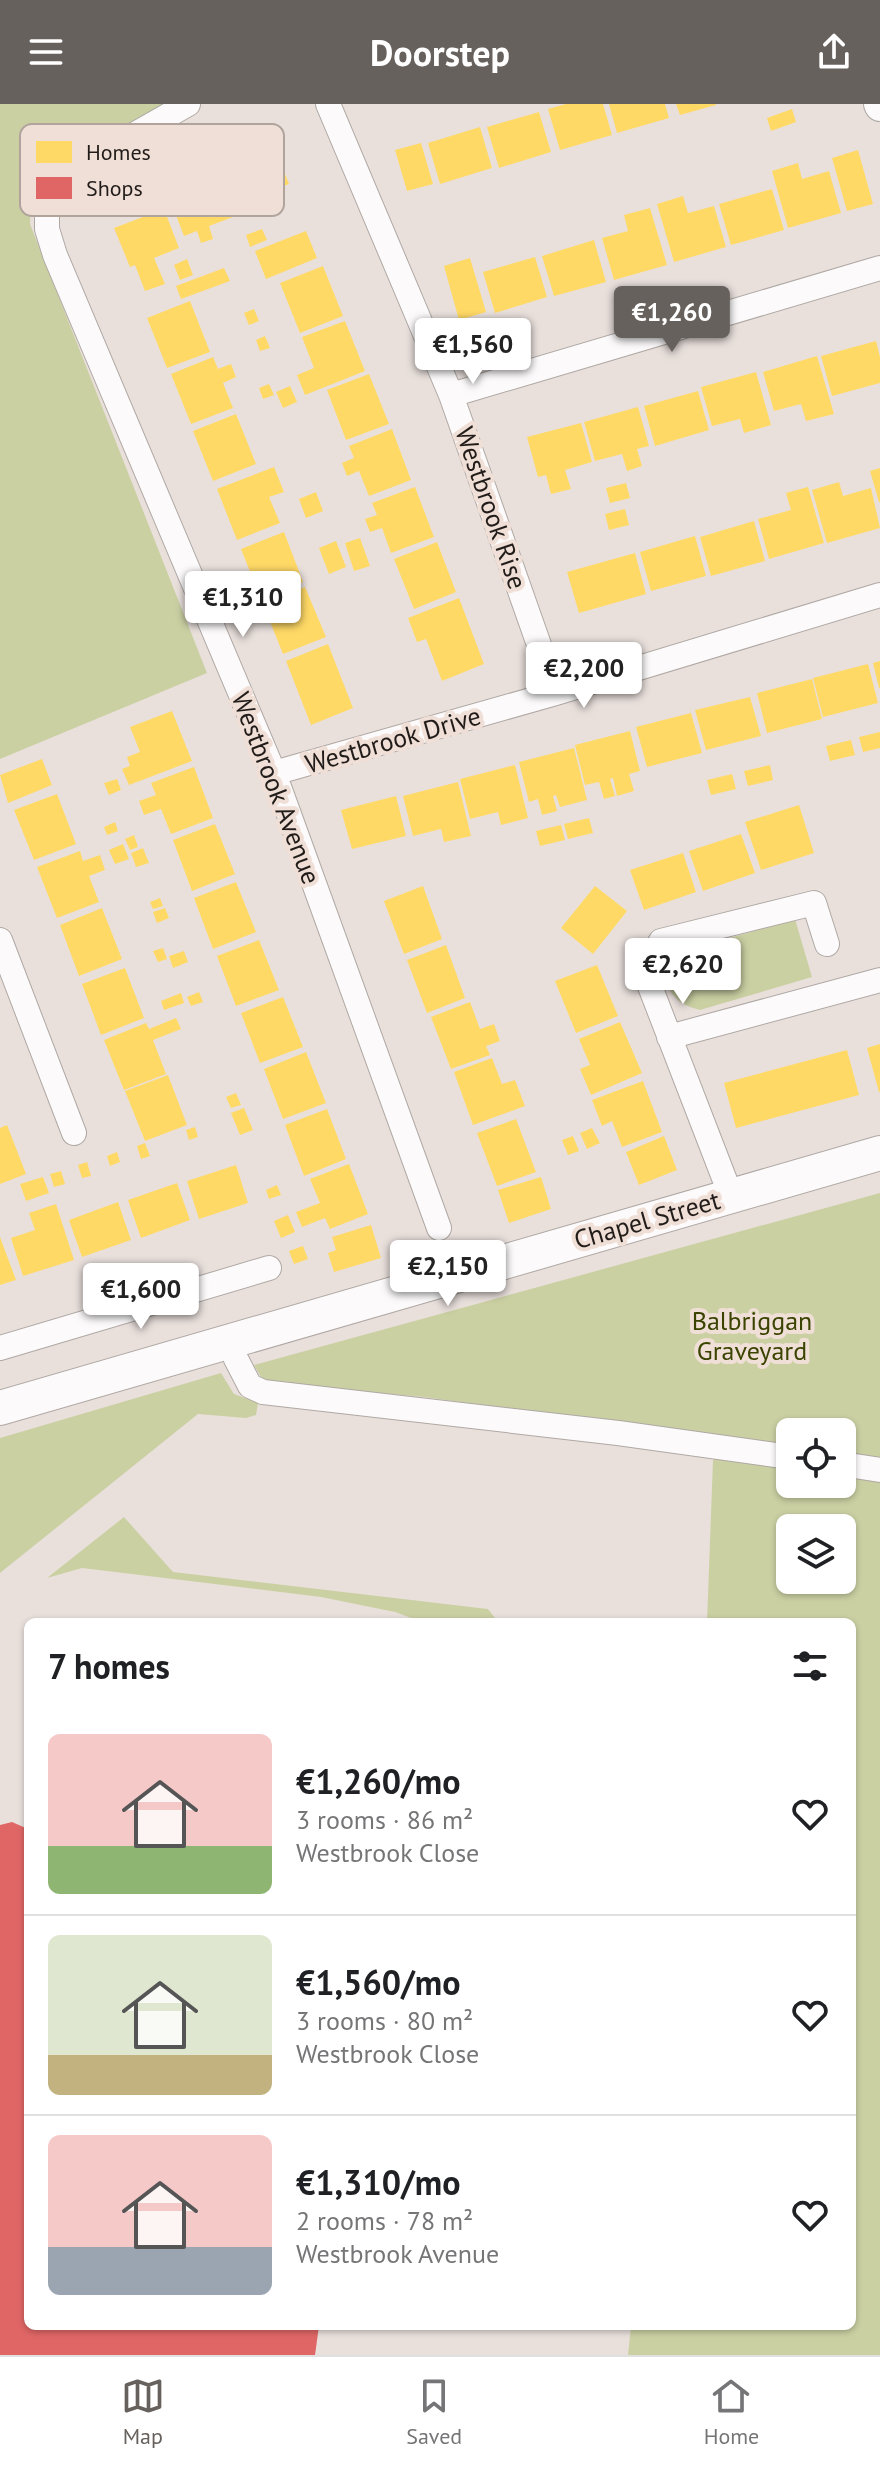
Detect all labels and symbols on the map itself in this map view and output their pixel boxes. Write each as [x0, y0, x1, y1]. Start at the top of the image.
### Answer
legend [20, 124, 284, 216]
text: Homes [86, 138, 151, 166]
text: Shops [86, 174, 143, 202]
pin: €1,260 [607, 286, 737, 354]
pin: €1,560 [408, 318, 538, 386]
street label: Westbrook Rise [448, 422, 535, 593]
pin: €1,310 [178, 571, 308, 639]
pin: €2,200 [519, 642, 649, 710]
street label: Westbrook Avenue [225, 687, 328, 889]
street label: Westbrook Drive [301, 699, 484, 780]
pin: €2,620 [618, 938, 748, 1006]
street label: Chapel Street [570, 1183, 724, 1256]
pin: €2,150 [383, 1240, 513, 1308]
pin: €1,600 [76, 1263, 206, 1331]
park label: Balbriggan Graveyard [692, 1304, 812, 1367]

